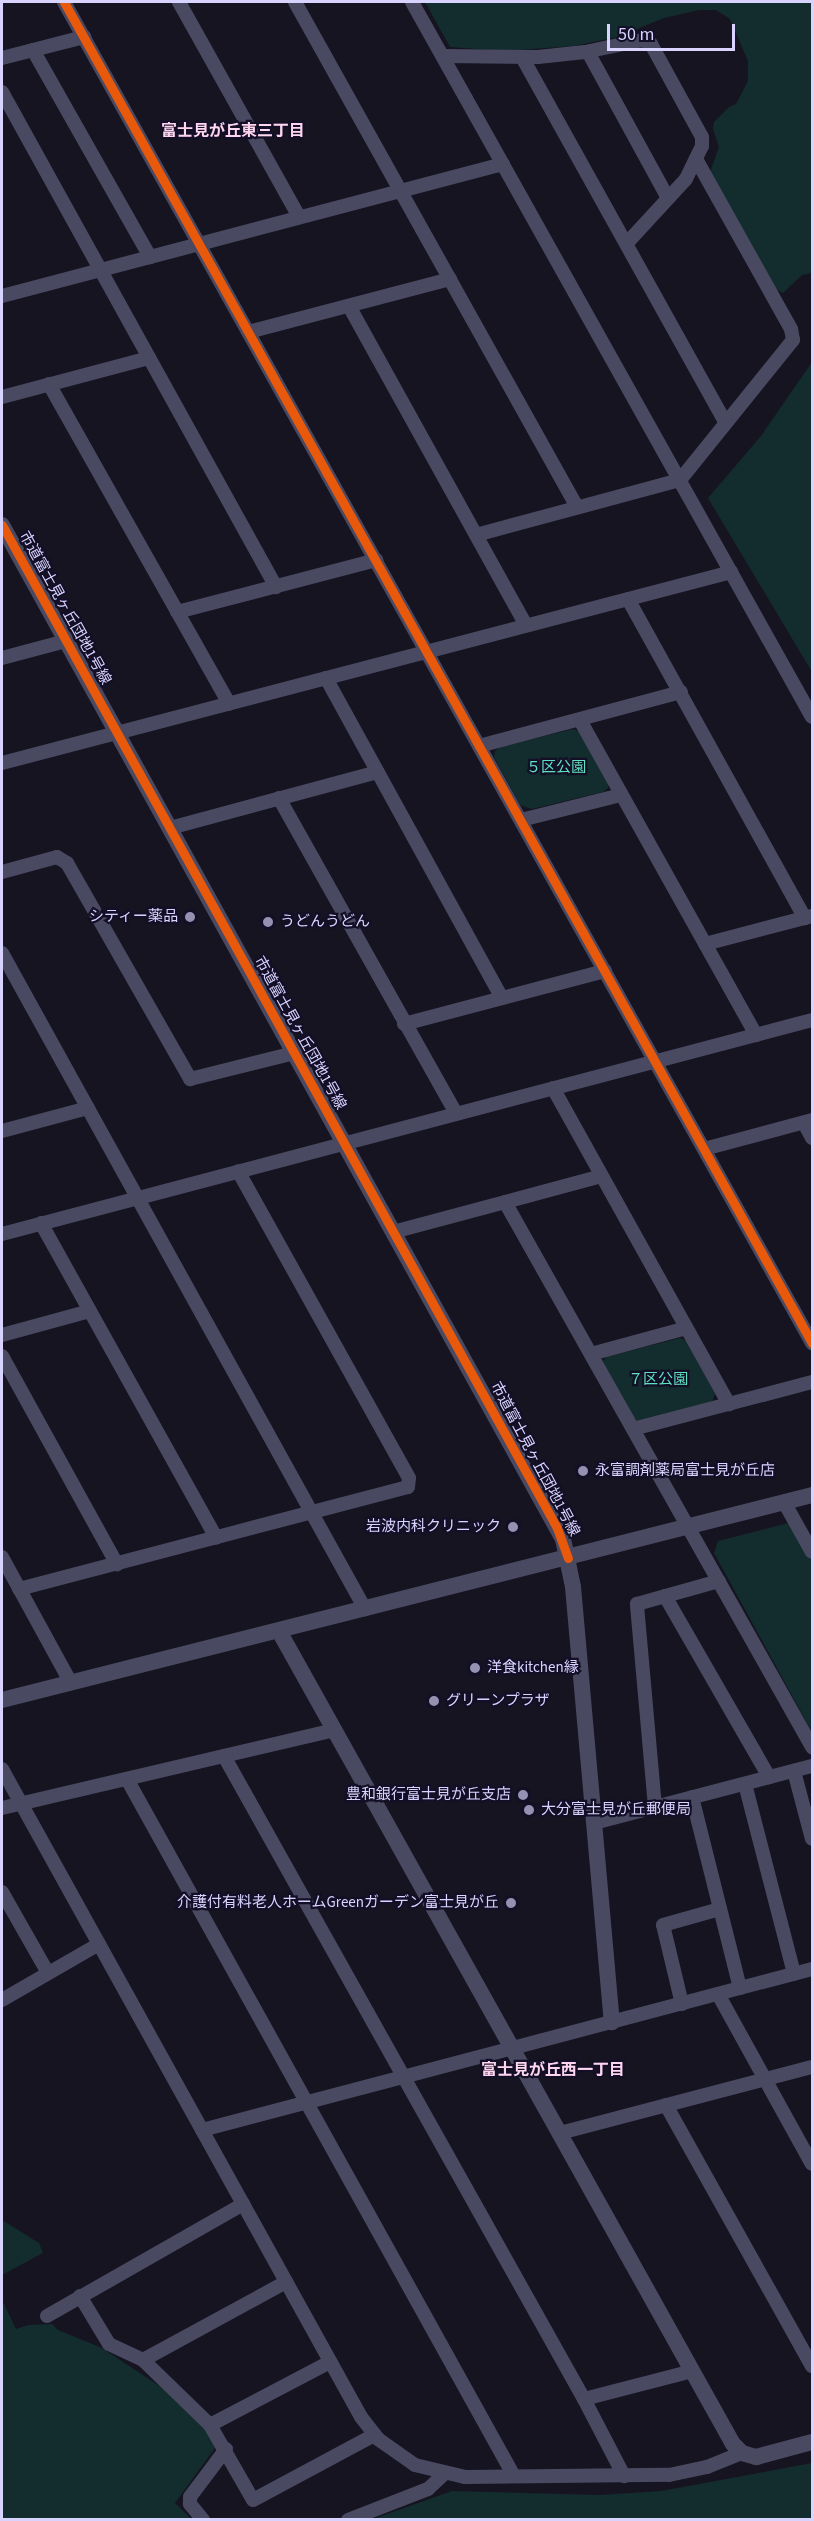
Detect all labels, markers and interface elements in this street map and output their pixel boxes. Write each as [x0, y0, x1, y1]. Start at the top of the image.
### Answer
scale bar [610, 12, 738, 50]
text: 50 m [618, 22, 654, 47]
district label: 富士見が丘東三丁目 [161, 121, 305, 141]
street label: 市道富士見ヶ丘団地1号線 [15, 528, 115, 688]
park label: ５区公園 [526, 759, 586, 777]
place label: シティー薬品 [88, 908, 178, 926]
marker: シティー薬品 [183, 910, 197, 924]
place label: うどんうどん [280, 913, 370, 931]
marker: うどんうどん [261, 915, 275, 929]
street label: 市道富士見ヶ丘団地1号線 [250, 953, 350, 1113]
park label: ７区公園 [628, 1371, 688, 1389]
street label: 市道富士見ヶ丘団地1号線 [487, 1379, 583, 1539]
place label: 永富調剤薬局富士見が丘店 [595, 1462, 775, 1480]
marker: 永富調剤薬局富士見が丘店 [576, 1464, 590, 1478]
place label: 岩波内科クリニック [366, 1518, 501, 1536]
marker: 岩波内科クリニック [506, 1520, 520, 1534]
place label: 洋食kitchen縁 [487, 1659, 579, 1677]
marker: 洋食kitchen縁 [468, 1661, 482, 1675]
place label: グリーンプラザ [446, 1692, 551, 1710]
marker: グリーンプラザ [427, 1694, 441, 1708]
place label: 豊和銀行富士見が丘支店 [346, 1786, 511, 1804]
marker: 豊和銀行富士見が丘支店 [516, 1788, 530, 1802]
place label: 大分富士見が丘郵便局 [541, 1801, 691, 1819]
marker: 大分富士見が丘郵便局 [522, 1803, 536, 1817]
place label: 介護付有料老人ホームGreenガーデン富士見が丘 [177, 1894, 499, 1912]
marker: 介護付有料老人ホームGreenガーデン富士見が丘 [504, 1896, 518, 1910]
district label: 富士見が丘西一丁目 [481, 2060, 625, 2080]

